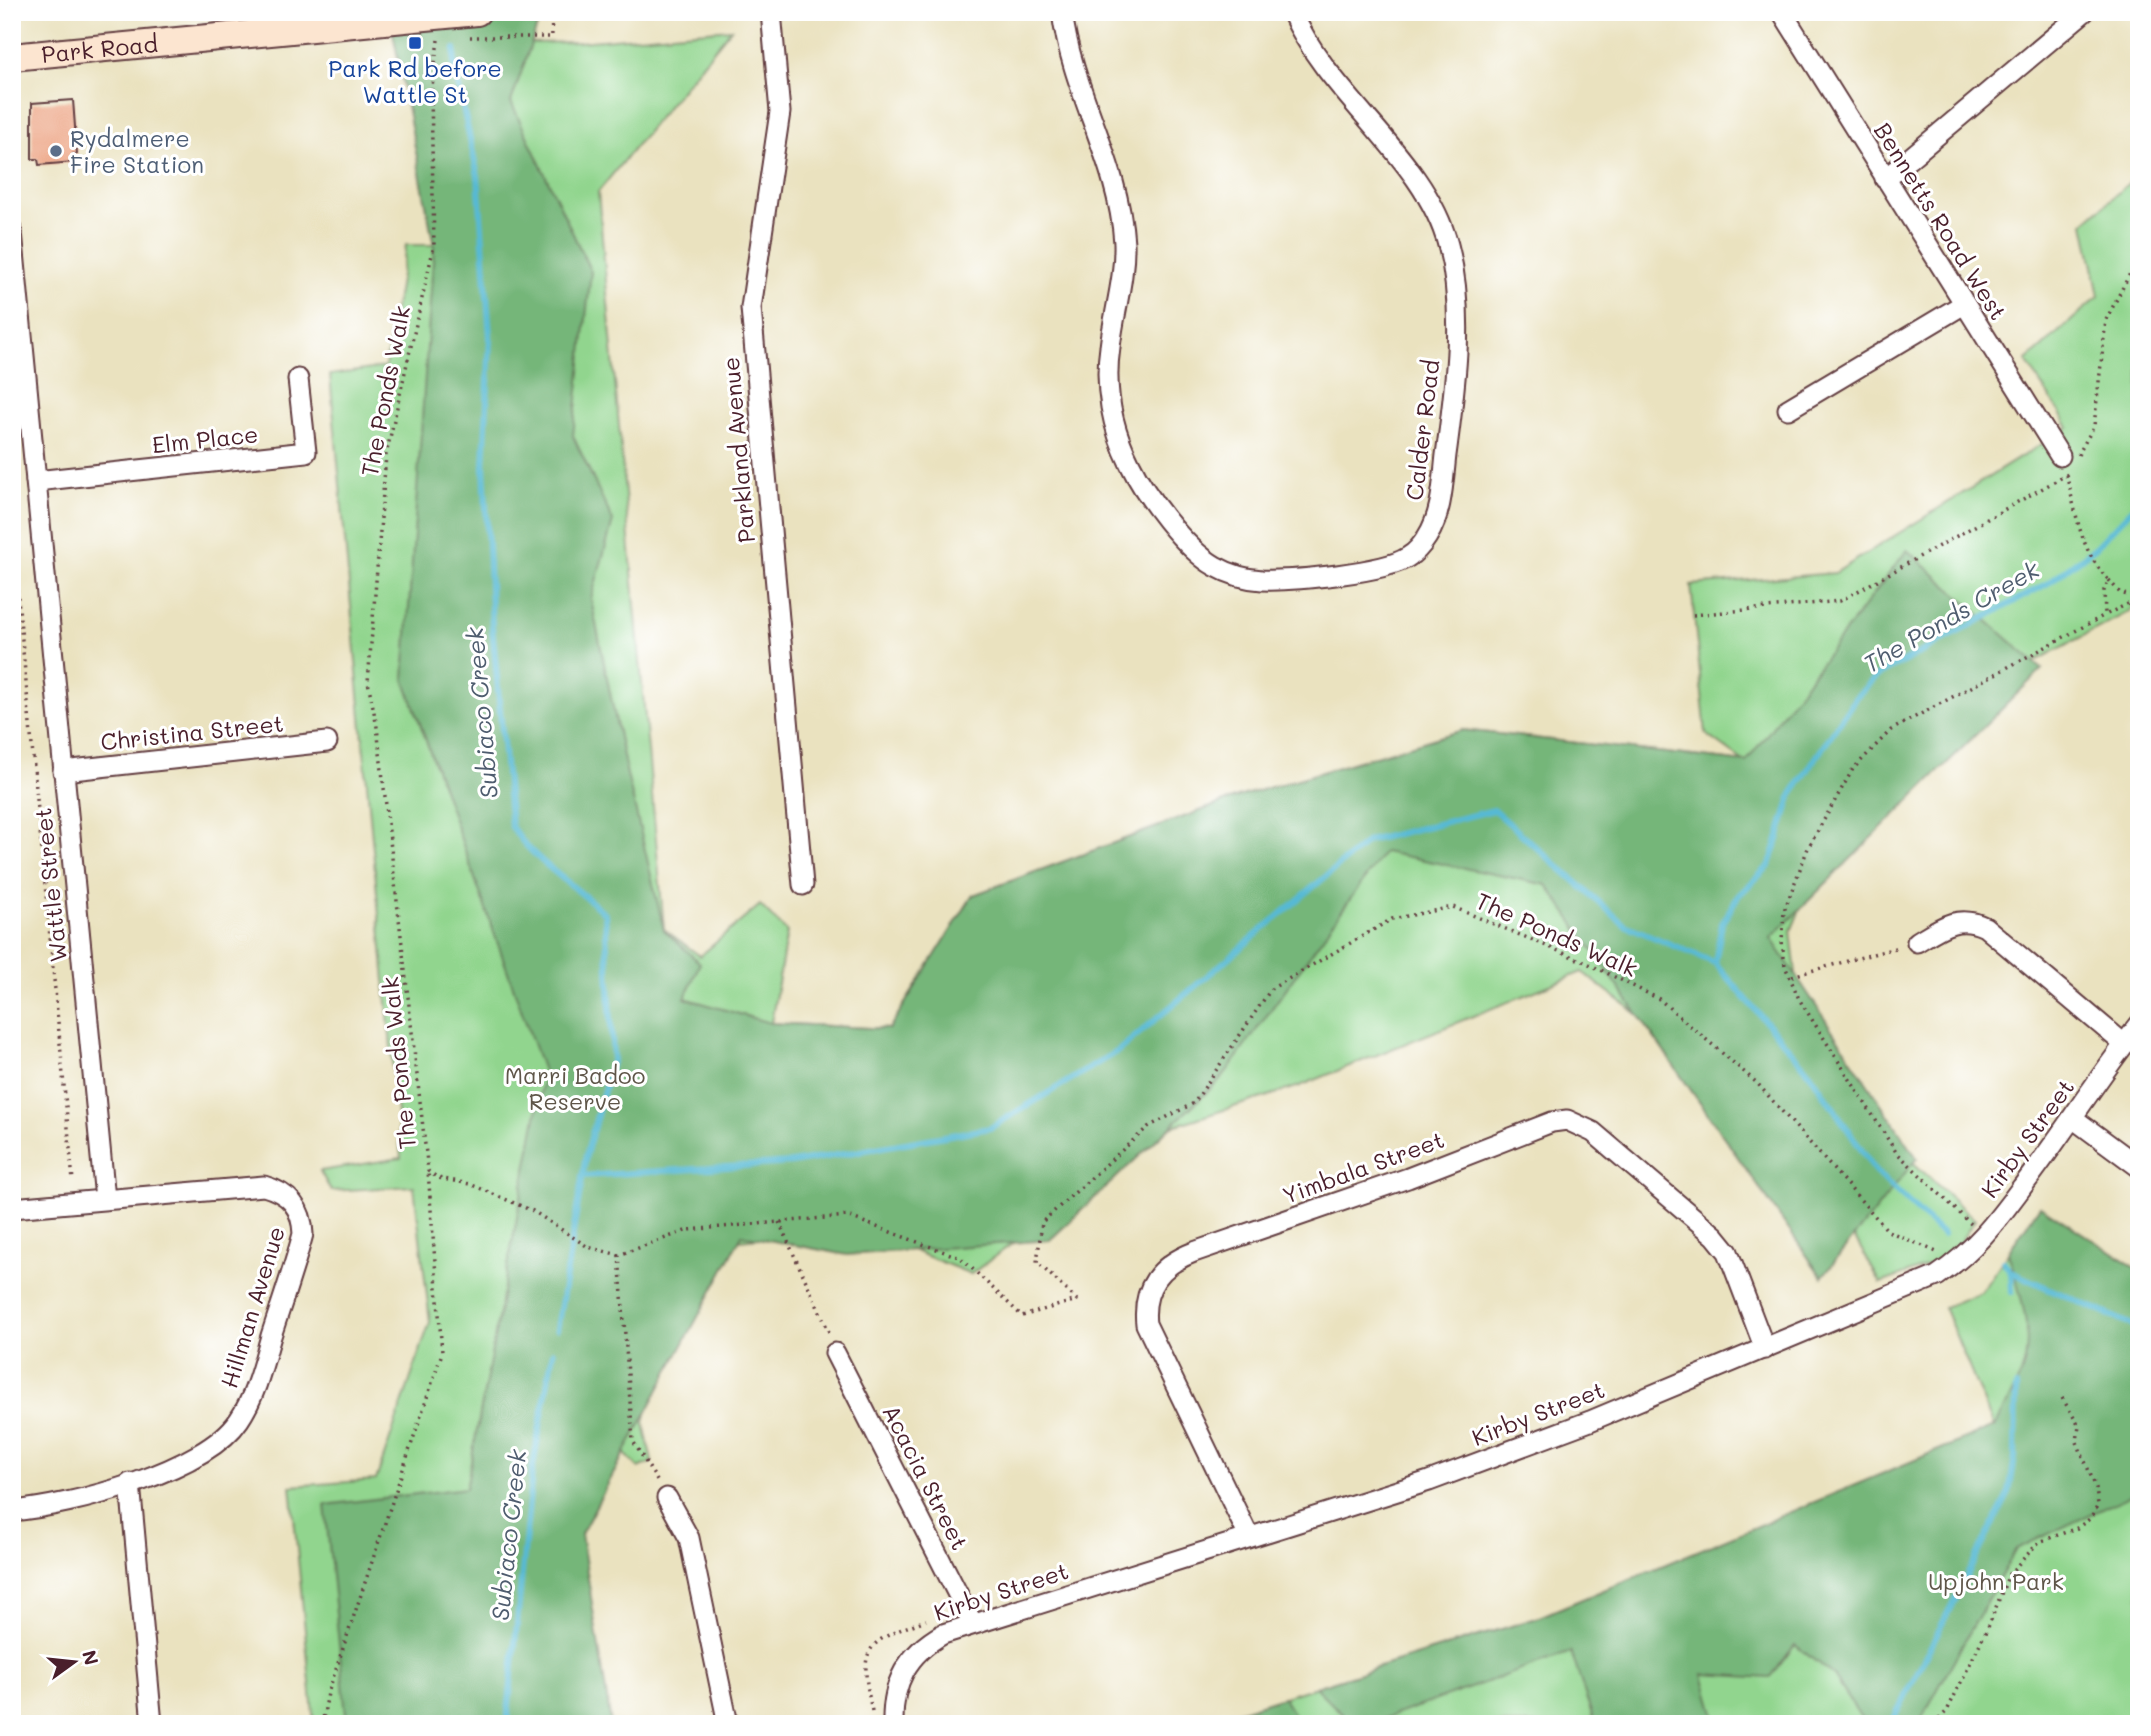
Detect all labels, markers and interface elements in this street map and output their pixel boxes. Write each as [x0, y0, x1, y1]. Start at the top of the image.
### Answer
street label: Park Road [40, 28, 159, 69]
marker: Park Rd before Wattle St [407, 35, 423, 51]
place label: Park Rd before Wattle St [328, 53, 502, 109]
street label: Bennetts Road West [1868, 117, 2014, 325]
place label: Rydalmere Fire Station [70, 123, 204, 179]
marker: Rydalmere Fire Station [48, 143, 64, 159]
street label: The Ponds Walk [354, 303, 416, 479]
street label: Parkland Avenue [715, 356, 761, 544]
street label: Calder Road [1398, 358, 1446, 502]
street label: Elm Place [150, 419, 260, 459]
water label: The Ponds Creek [1858, 552, 2045, 679]
water label: Subiaco Creek [458, 625, 504, 800]
street label: Christina Street [99, 707, 285, 757]
street label: Wattle Street [27, 806, 73, 964]
street label: The Ponds Walk [1472, 885, 1642, 983]
street label: The Ponds Walk [374, 975, 422, 1151]
park label: Marri Badoo Reserve [505, 1060, 645, 1116]
street label: Kirby Street [1974, 1073, 2080, 1203]
street label: Yimbala Street [1278, 1124, 1448, 1210]
street label: Hillman Avenue [213, 1223, 291, 1391]
street label: Kirby Street [1467, 1374, 1609, 1452]
street label: Acacia Street [876, 1399, 976, 1555]
water label: Subiaco Creek [484, 1447, 533, 1622]
street label: Kirby Street [930, 1555, 1072, 1627]
park label: Upjohn Park [1928, 1566, 2064, 1596]
north arrow [38, 1628, 108, 1698]
text: N [77, 1647, 105, 1668]

